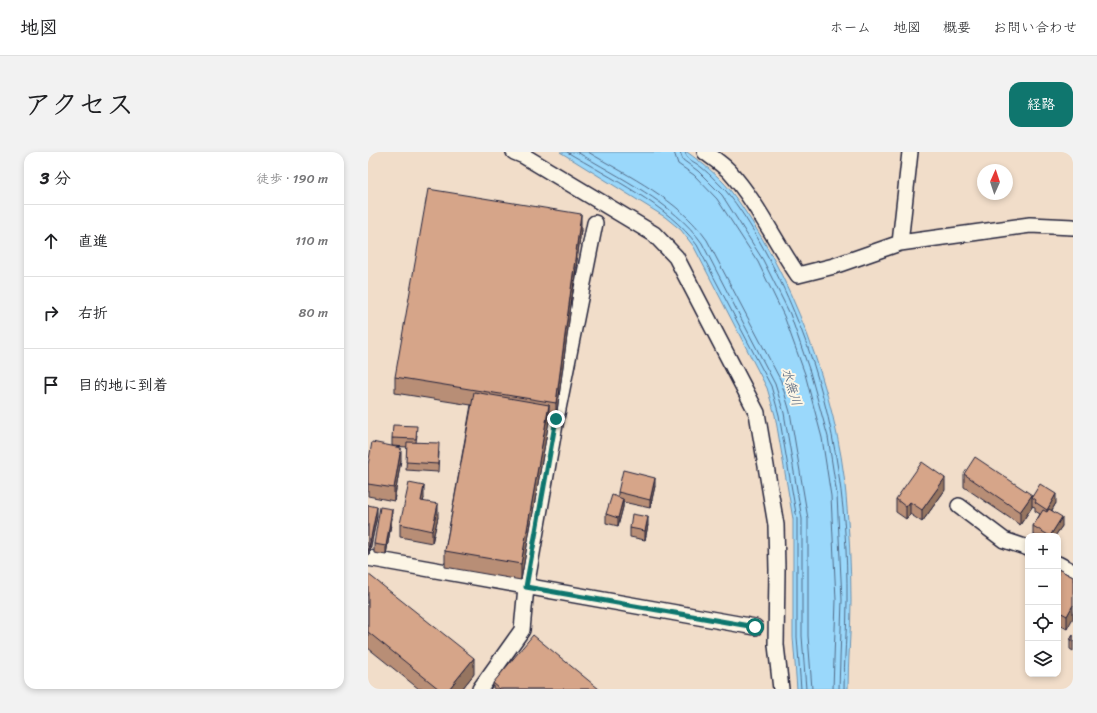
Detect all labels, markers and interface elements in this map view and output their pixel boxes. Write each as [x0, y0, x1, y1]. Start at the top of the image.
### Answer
text: 地図 [20, 11, 58, 44]
text: ホーム [830, 15, 871, 40]
text: 地図 [893, 15, 921, 40]
text: 概要 [943, 15, 971, 40]
text: お問い合わせ [993, 15, 1077, 40]
text: アクセス [24, 80, 134, 129]
button: 経路 [1009, 82, 1073, 127]
text: 3 分 [40, 163, 71, 193]
north arrow [977, 164, 1013, 200]
text: 徒歩 · 190 m [257, 167, 328, 190]
text: 直進 [78, 228, 108, 254]
text: 110 m [295, 229, 328, 252]
icon: ahead [40, 230, 62, 252]
text: 右折 [78, 300, 108, 326]
text: 80 m [299, 301, 328, 324]
icon: right [40, 302, 62, 324]
water label: 水無川 [775, 365, 809, 409]
text: 目的地に到着 [78, 372, 168, 398]
icon: arrive [40, 374, 62, 396]
route end [547, 410, 565, 428]
map controls [1025, 533, 1061, 677]
button: + [1025, 533, 1061, 569]
button: − [1025, 569, 1061, 605]
button: locate [1025, 605, 1061, 641]
route start [746, 618, 764, 636]
button: layers [1025, 641, 1061, 677]

